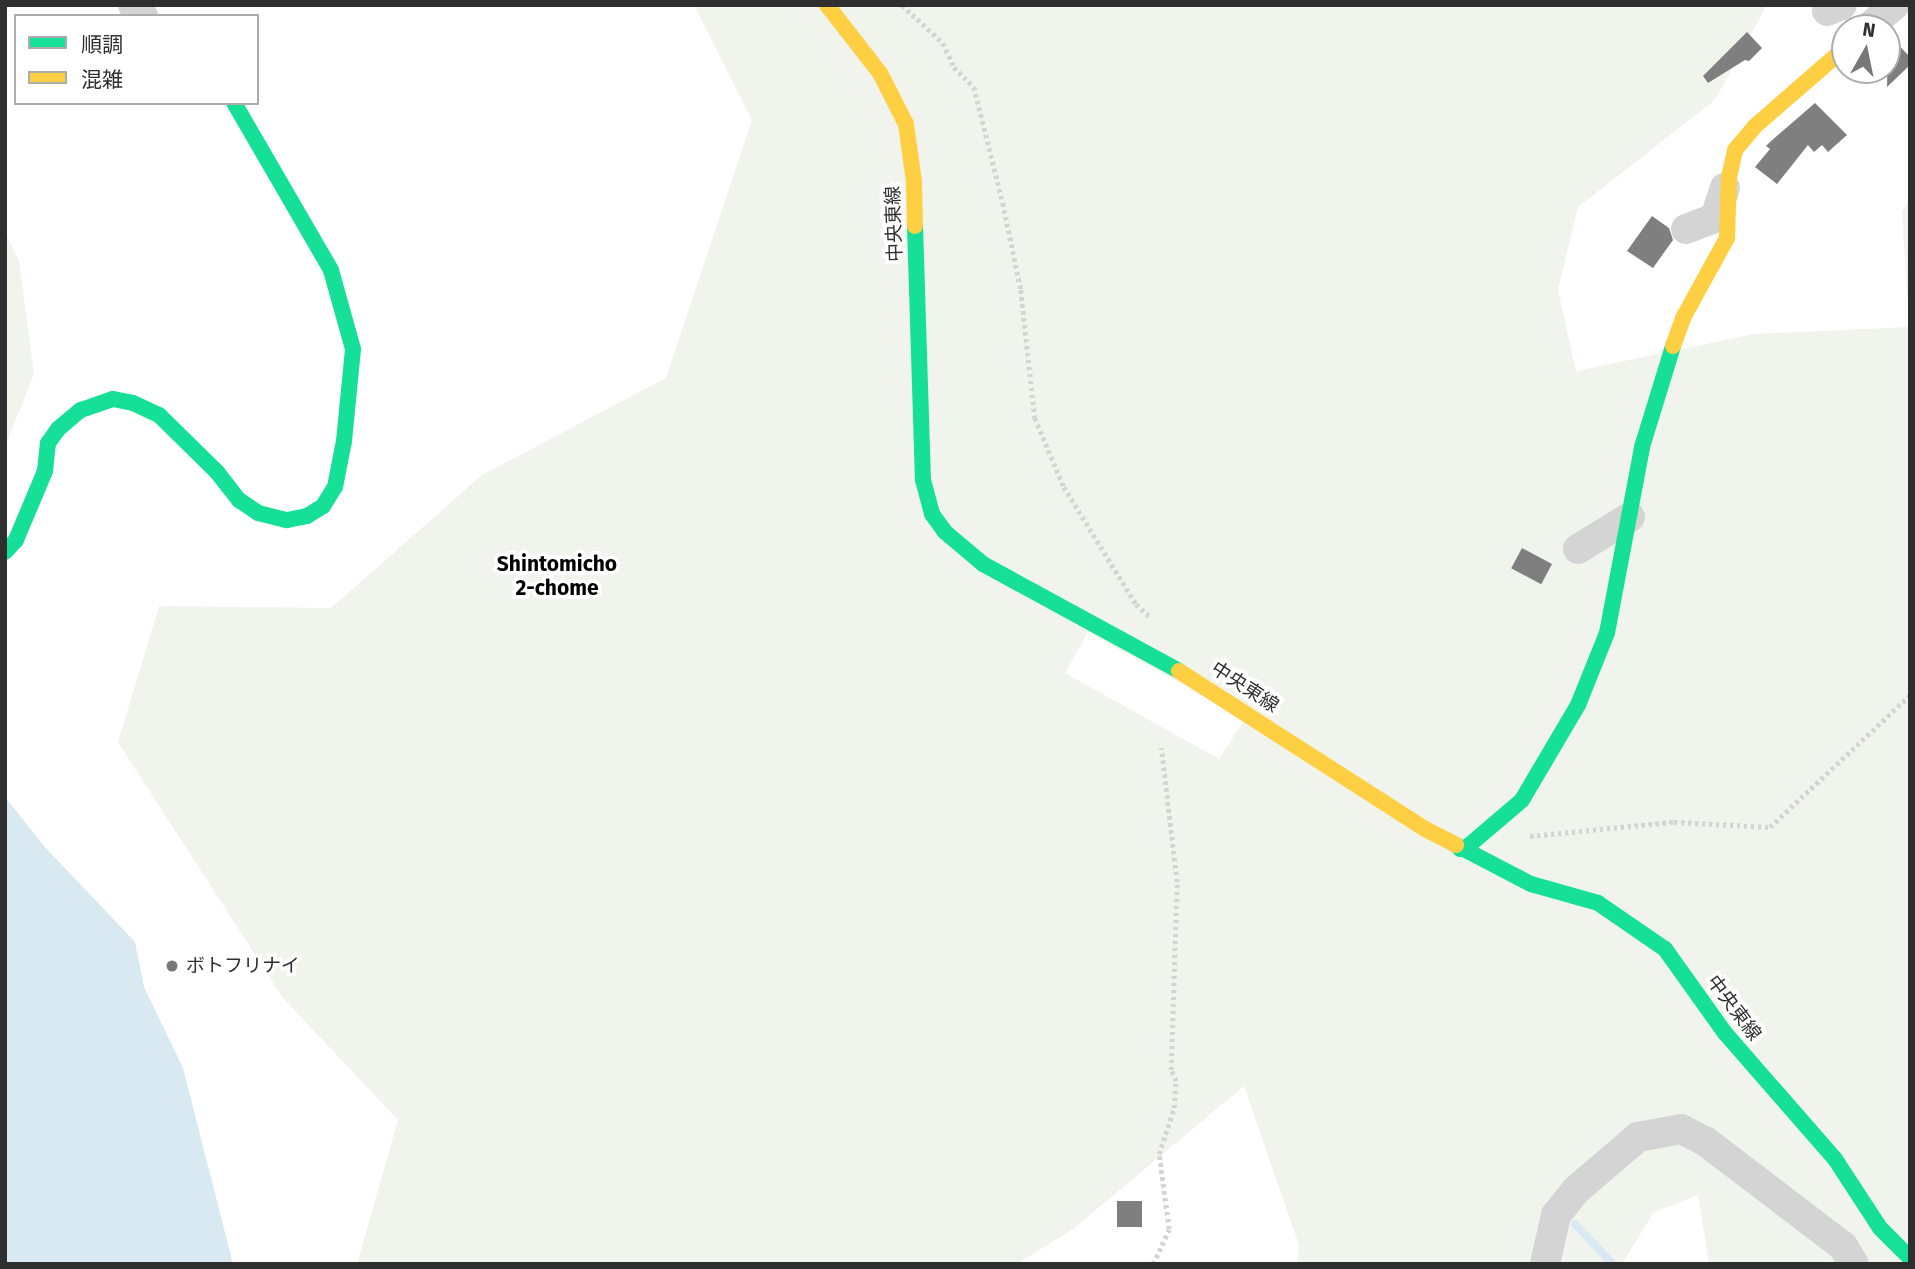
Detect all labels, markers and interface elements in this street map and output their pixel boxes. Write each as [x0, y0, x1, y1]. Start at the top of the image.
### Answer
legend [14, 14, 259, 105]
north arrow [1831, 14, 1901, 84]
text: N [1861, 17, 1877, 42]
text: 順調 [81, 32, 123, 58]
text: 混雑 [81, 67, 123, 93]
street label: 中央東線 [881, 186, 907, 262]
district label: Shintomicho 2-chome [497, 551, 617, 601]
street label: 中央東線 [1207, 657, 1283, 717]
place label: ボトフリナイ [186, 955, 300, 977]
marker: ボトフリナイ [164, 958, 180, 974]
street label: 中央東線 [1702, 971, 1766, 1045]

